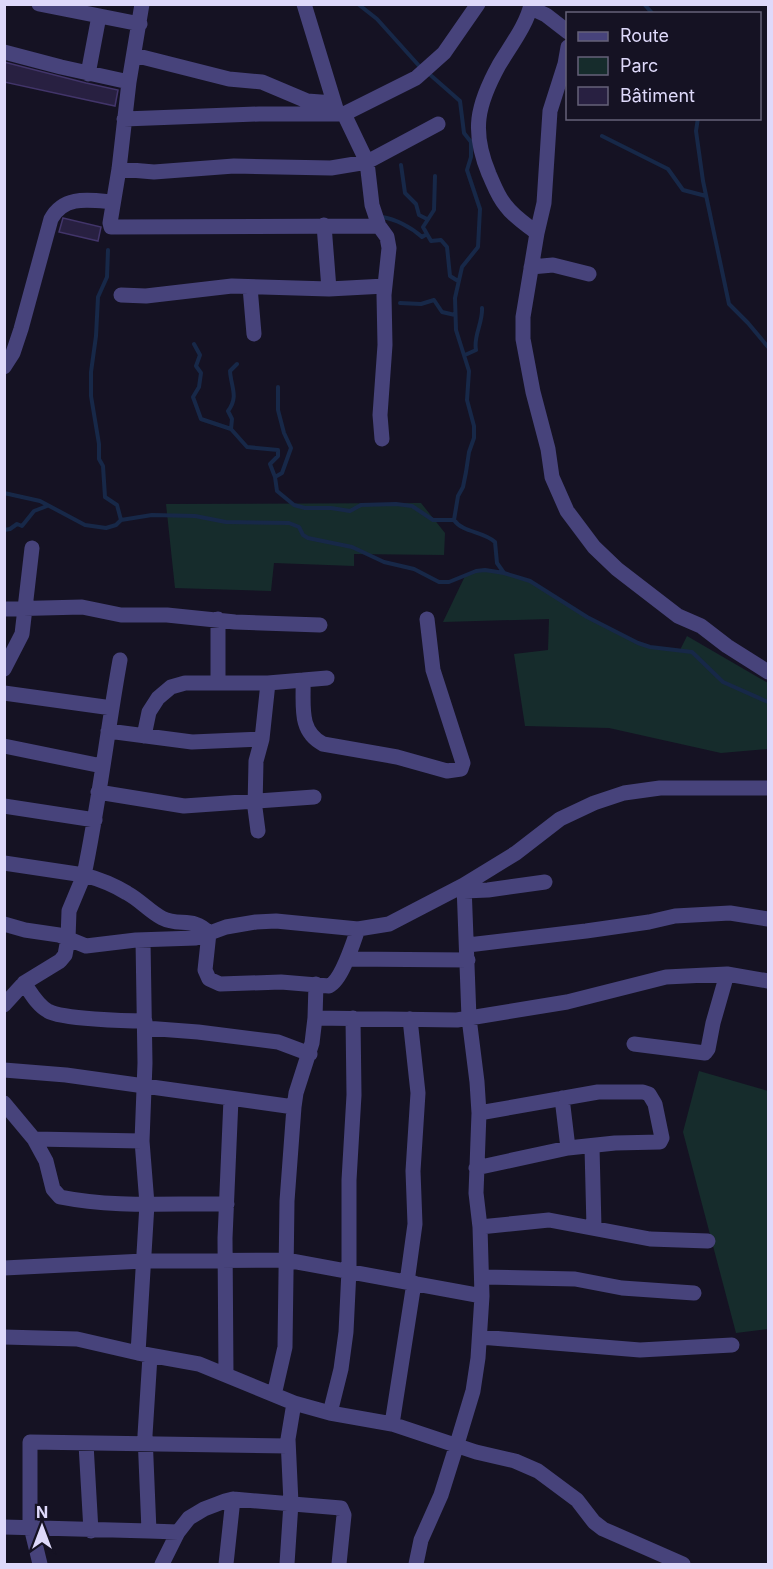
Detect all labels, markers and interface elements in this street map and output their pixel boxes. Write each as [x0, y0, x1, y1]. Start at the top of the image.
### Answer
legend [566, 12, 761, 120]
text: Route [620, 25, 669, 46]
text: Parc [620, 55, 658, 76]
text: Bâtiment [620, 85, 695, 106]
north arrow [12, 1497, 72, 1557]
text: N [36, 1502, 48, 1522]

